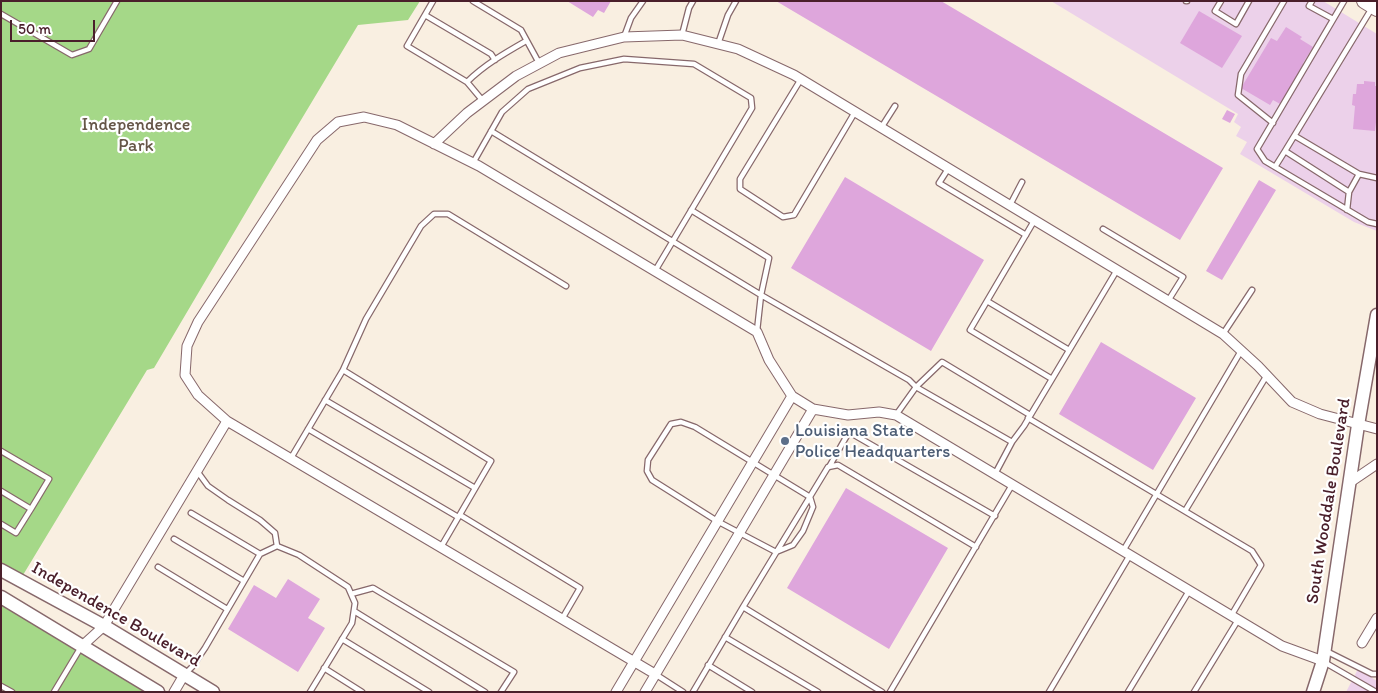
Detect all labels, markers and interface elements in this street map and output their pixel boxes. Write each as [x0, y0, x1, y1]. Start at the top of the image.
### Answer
scale bar [12, 10, 98, 42]
text: 50 m [18, 20, 51, 38]
park label: Independence Park [82, 114, 190, 156]
street label: South Wooddale Boulevard [1302, 396, 1356, 606]
place label: Louisiana State Police Headquarters [795, 420, 950, 462]
marker: Louisiana State Police Headquarters [779, 435, 791, 447]
street label: Independence Boulevard [27, 558, 205, 672]

